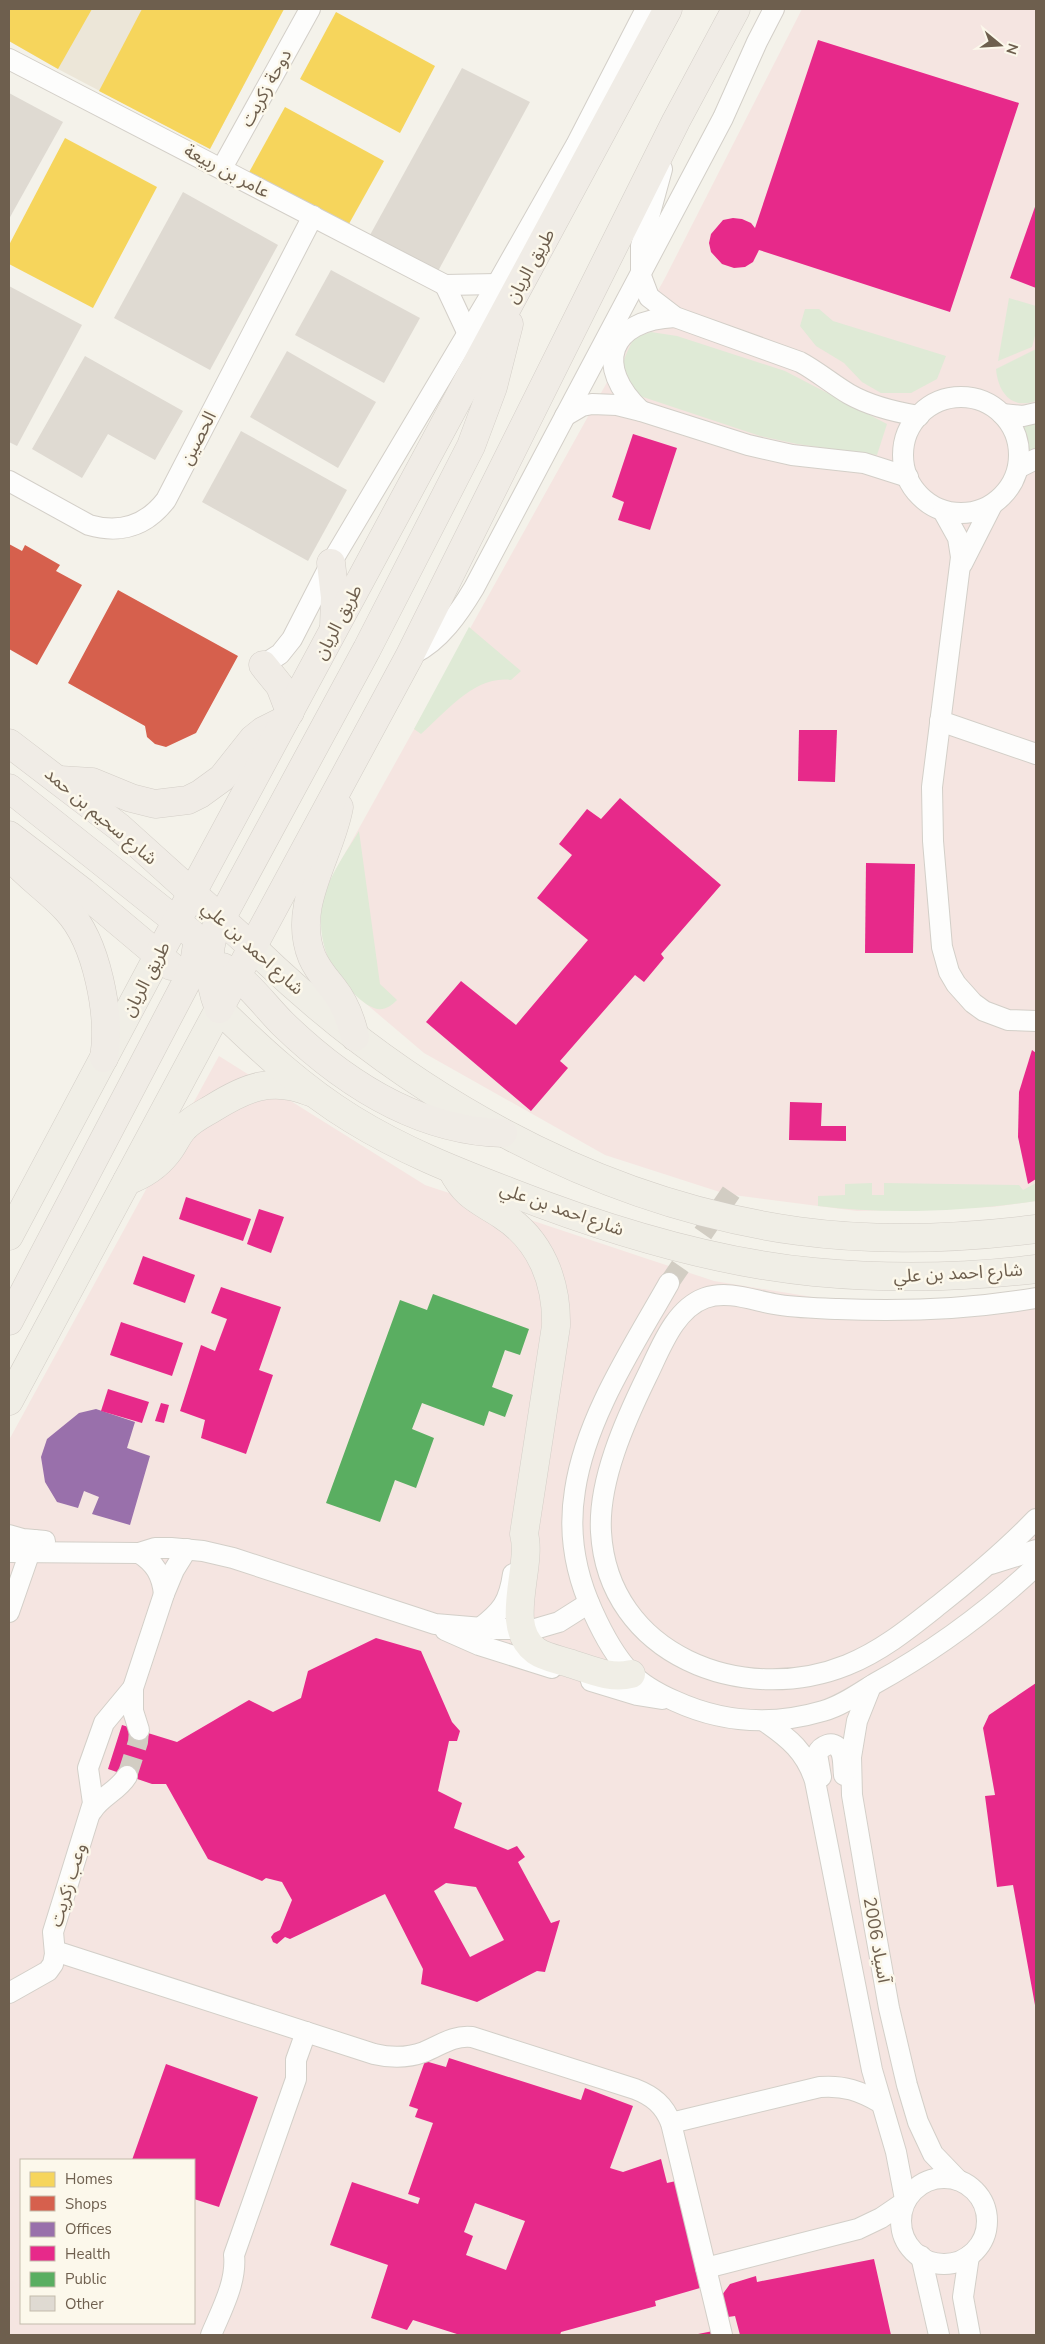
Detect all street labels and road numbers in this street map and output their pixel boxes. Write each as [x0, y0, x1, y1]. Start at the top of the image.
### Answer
street label: دوحة زكريت [235, 45, 297, 131]
street label: عامر بن ربيعة [180, 138, 274, 204]
street label: طريق الريان [500, 224, 560, 308]
street label: الحصين [174, 407, 222, 469]
street label: طريق الريان [308, 580, 368, 664]
street label: شارع سحيم بن حمد [38, 762, 162, 872]
street label: شارع احمد بن علي [196, 896, 309, 1002]
street label: طريق الريان [116, 937, 176, 1021]
street label: شارع احمد بن علي [496, 1177, 627, 1243]
street label: شارع احمد بن علي [893, 1258, 1023, 1290]
street label: وعب زكريت [44, 1840, 92, 1930]
street label: آسياد 2006 [858, 1895, 896, 1986]

